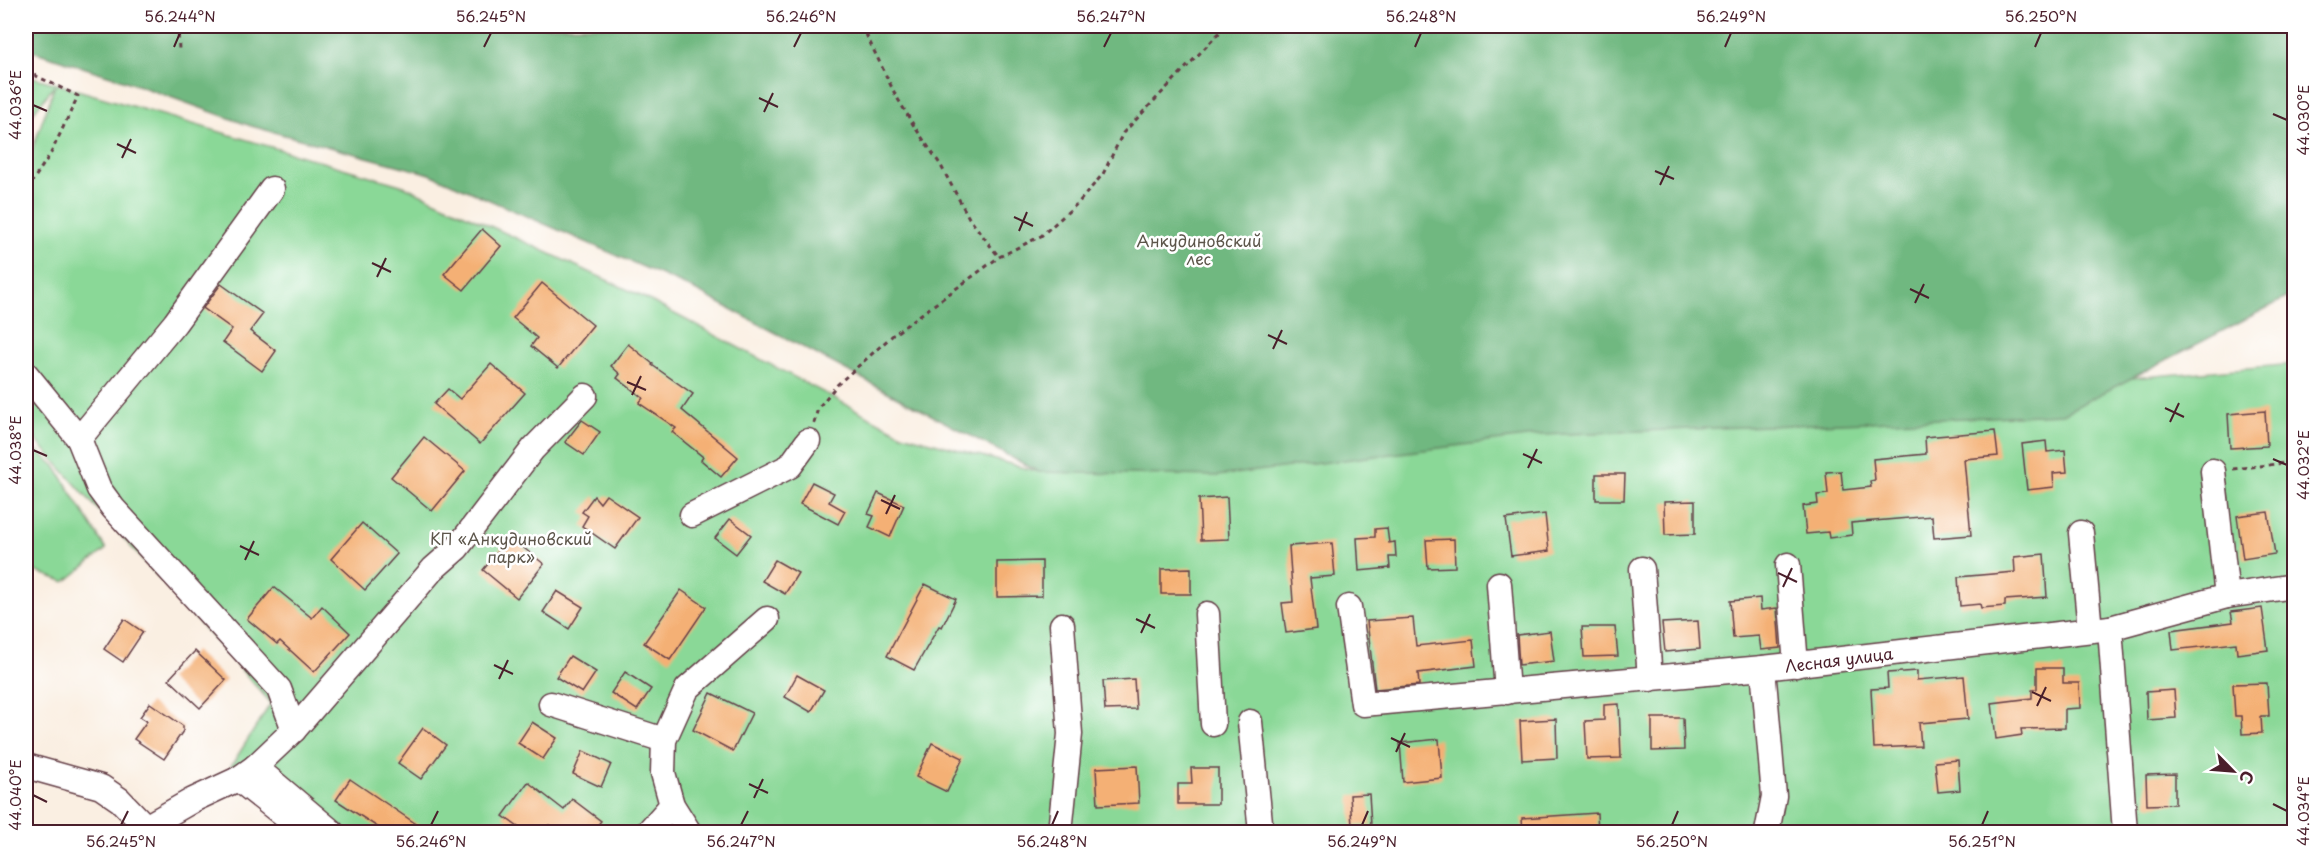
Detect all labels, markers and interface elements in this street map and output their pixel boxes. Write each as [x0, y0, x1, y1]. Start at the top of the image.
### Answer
text: 56.244°N [144, 4, 216, 27]
text: 56.245°N [456, 4, 526, 27]
text: 56.246°N [766, 4, 836, 27]
text: 56.247°N [1076, 4, 1146, 27]
text: 56.248°N [1385, 4, 1457, 27]
text: 56.249°N [1696, 4, 1766, 27]
text: 56.250°N [2005, 4, 2077, 27]
text: 44.036°E [3, 70, 26, 140]
text: 44.030°E [2291, 84, 2314, 156]
park label: Анкудиновский лес [1137, 228, 1261, 270]
text: 44.038°E [3, 415, 26, 485]
text: 44.032°E [2291, 430, 2314, 500]
park label: КП «Анкудиновский парк» [430, 526, 592, 568]
street label: Лесная улица [1783, 640, 1894, 678]
north arrow [2203, 741, 2263, 801]
text: 44.040°E [3, 759, 26, 831]
text: С [2234, 767, 2261, 788]
text: 44.034°E [2291, 776, 2314, 846]
text: 56.245°N [86, 829, 156, 852]
text: 56.246°N [396, 829, 466, 852]
text: 56.247°N [706, 829, 776, 852]
text: 56.248°N [1016, 829, 1088, 852]
text: 56.249°N [1327, 829, 1397, 852]
text: 56.250°N [1636, 829, 1708, 852]
text: 56.251°N [1948, 829, 2016, 852]

